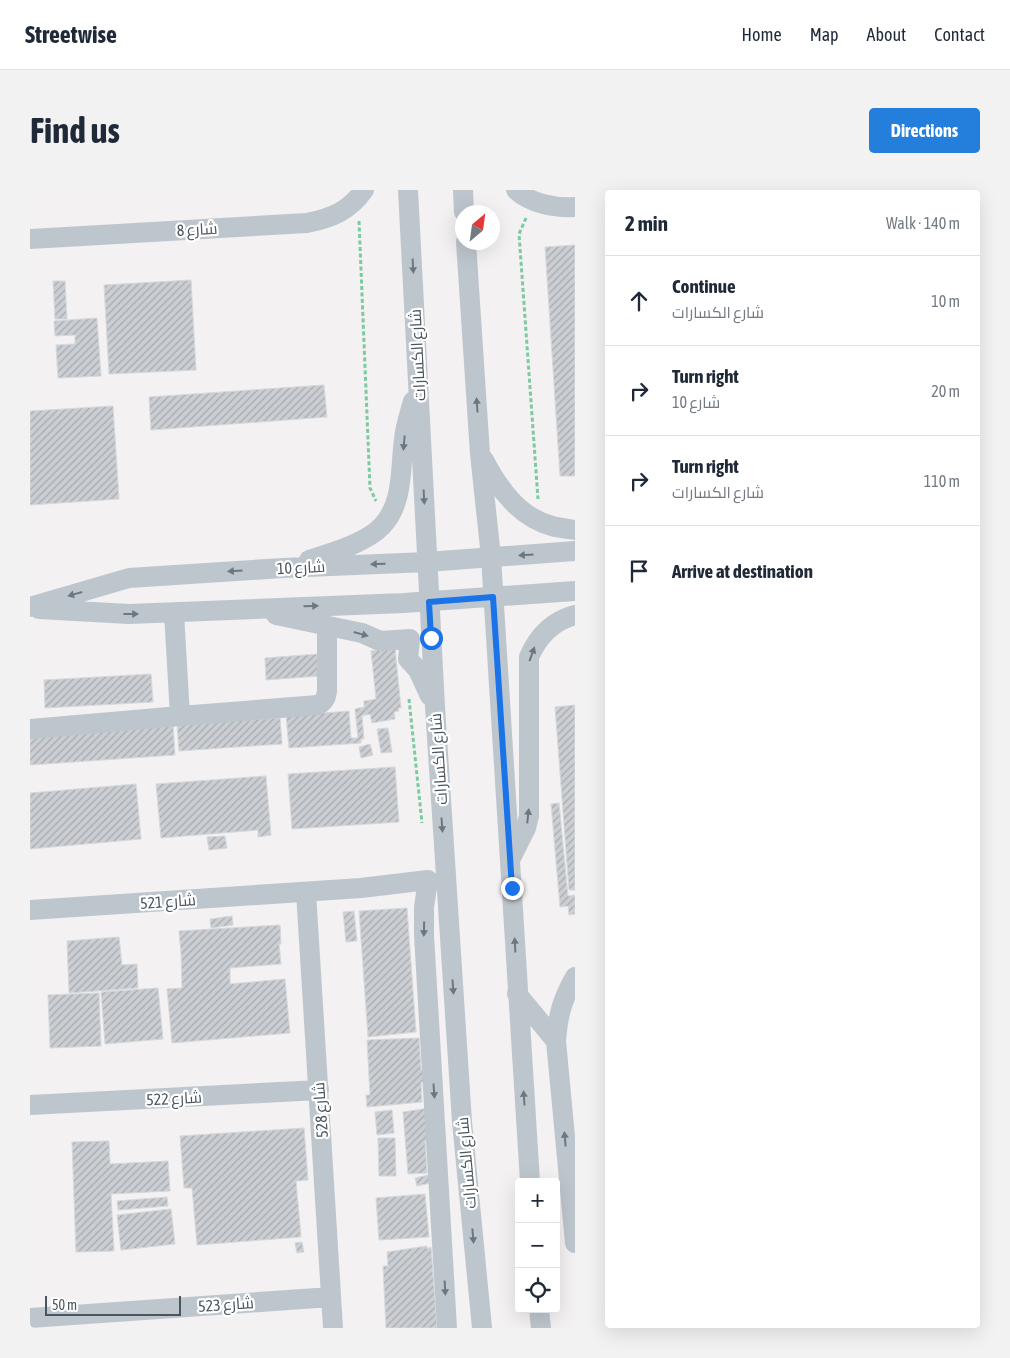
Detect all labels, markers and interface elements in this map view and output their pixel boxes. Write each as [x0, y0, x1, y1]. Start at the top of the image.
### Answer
text: Streetwise [25, 21, 117, 48]
text: Home [742, 24, 782, 45]
text: Map [810, 24, 839, 45]
text: About [867, 24, 906, 45]
text: Contact [934, 24, 985, 45]
button: Directions [869, 108, 980, 153]
text: Find us [30, 110, 120, 150]
north arrow [455, 205, 500, 250]
text: 2 min [625, 211, 668, 235]
text: Walk · 140 m [886, 214, 960, 232]
street label: شارع 8 [176, 219, 218, 242]
one-way arrow [409, 258, 417, 274]
text: Continue [672, 275, 736, 297]
icon: ahead [625, 287, 653, 315]
text: 10 m [931, 292, 960, 310]
text: شارع الكسارات [672, 303, 764, 321]
street label: شارع الكسارات [406, 308, 431, 401]
text: Turn right [672, 365, 739, 387]
icon: right [625, 377, 653, 405]
text: 20 m [931, 382, 960, 400]
text: شارع 10 [672, 393, 720, 411]
one-way arrow [473, 397, 481, 413]
one-way arrow [399, 436, 407, 452]
text: Turn right [672, 455, 739, 477]
icon: right [625, 467, 653, 495]
text: 110 m [924, 472, 960, 490]
text: شارع الكسارات [672, 483, 764, 501]
one-way arrow [420, 490, 428, 506]
one-way arrow [518, 551, 534, 559]
street label: شارع 10 [276, 557, 326, 580]
icon: arrive [625, 557, 653, 585]
one-way arrow [370, 560, 386, 568]
text: Arrive at destination [672, 560, 813, 582]
one-way arrow [227, 568, 243, 576]
one-way arrow [67, 590, 82, 598]
one-way arrow [304, 602, 320, 610]
one-way arrow [123, 610, 139, 618]
route start [420, 627, 443, 650]
one-way arrow [354, 630, 369, 638]
one-way arrow [528, 646, 536, 661]
street label: شارع الكسارات [426, 712, 453, 806]
one-way arrow [524, 807, 532, 823]
one-way arrow [439, 817, 447, 833]
route end [501, 877, 524, 900]
street label: شارع 521 [140, 890, 197, 915]
one-way arrow [420, 921, 428, 937]
one-way arrow [511, 937, 519, 953]
one-way arrow [450, 979, 458, 995]
street label: شارع 528 [309, 1081, 334, 1138]
one-way arrow [430, 1083, 438, 1099]
street label: شارع 522 [146, 1088, 202, 1111]
one-way arrow [520, 1090, 528, 1106]
street label: شارع الكسارات [453, 1116, 482, 1210]
one-way arrow [561, 1131, 569, 1147]
map controls [515, 1178, 560, 1313]
button: + [515, 1178, 560, 1223]
button: − [515, 1223, 560, 1268]
one-way arrow [469, 1229, 477, 1245]
button: locate [515, 1268, 560, 1313]
one-way arrow [441, 1281, 449, 1297]
scale bar [45, 1293, 181, 1316]
street label: شارع 523 [198, 1293, 255, 1318]
text: 50 m [52, 1297, 77, 1313]

